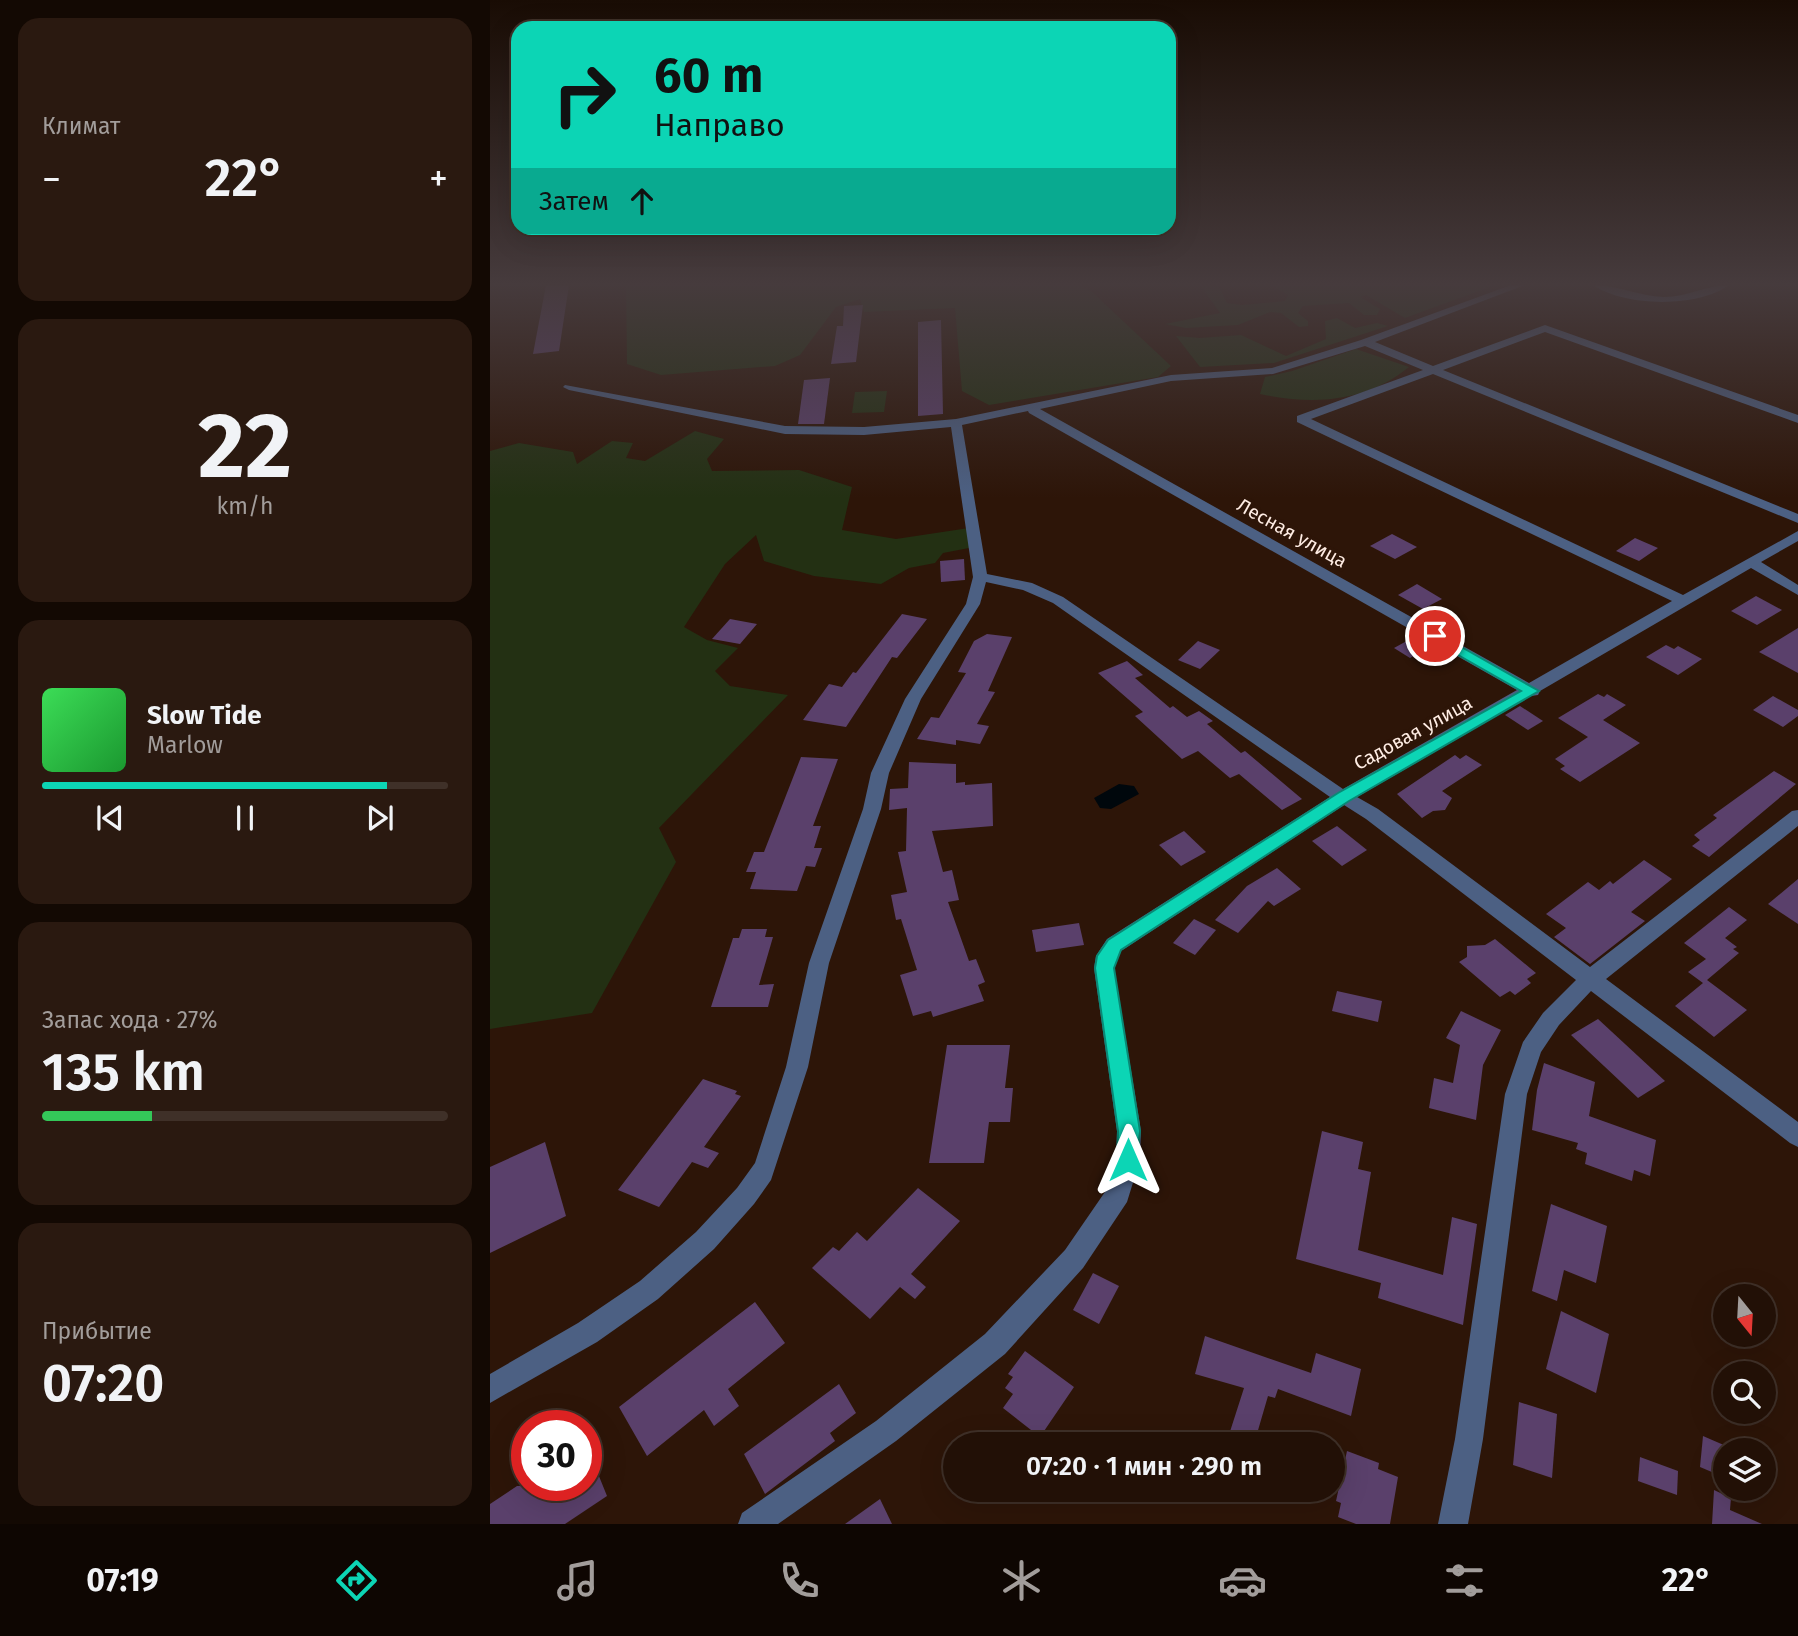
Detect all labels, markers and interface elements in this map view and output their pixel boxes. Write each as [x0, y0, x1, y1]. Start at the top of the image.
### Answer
text: 60 m [654, 46, 763, 105]
icon: right [539, 49, 630, 140]
text: Направо [654, 106, 785, 144]
text: Климат [42, 112, 120, 140]
text: 22° [205, 147, 285, 210]
text: − [42, 156, 61, 202]
text: + [429, 156, 448, 202]
icon: ahead [623, 182, 661, 220]
text: Затем [539, 186, 609, 217]
text: 22 [198, 392, 292, 501]
text: km/h [217, 492, 273, 520]
street label: Лесная улица [1233, 493, 1351, 573]
pin [1405, 606, 1465, 666]
icon: arrive [1416, 617, 1454, 655]
street label: Садовая улица [1350, 691, 1476, 775]
text: Slow Tide [147, 700, 262, 731]
text: Marlow [147, 731, 223, 759]
icon: previous [91, 799, 129, 837]
icon: pause [226, 799, 264, 837]
icon: next [361, 799, 399, 837]
text: Запас хода · 27% [42, 1006, 217, 1034]
text: 135 km [42, 1041, 205, 1104]
position arrow [1091, 1123, 1165, 1197]
north arrow [1713, 1284, 1776, 1348]
map controls [1713, 1284, 1776, 1501]
text: Прибытие [42, 1317, 152, 1345]
text: 07:20 [42, 1352, 164, 1415]
button: search [1713, 1361, 1776, 1424]
speed limit sign: 30 [511, 1410, 602, 1501]
button: layers [1713, 1438, 1776, 1501]
text: 07:20 · 1 мин · 290 m [1026, 1451, 1262, 1482]
icon: directions [332, 1556, 381, 1605]
icon: music [553, 1556, 602, 1605]
icon: phone [775, 1556, 824, 1605]
icon: climate [997, 1556, 1046, 1605]
icon: car [1218, 1556, 1267, 1605]
icon: filters [1440, 1556, 1489, 1605]
text: 07:19 [86, 1561, 159, 1599]
text: 22° [1662, 1561, 1712, 1599]

